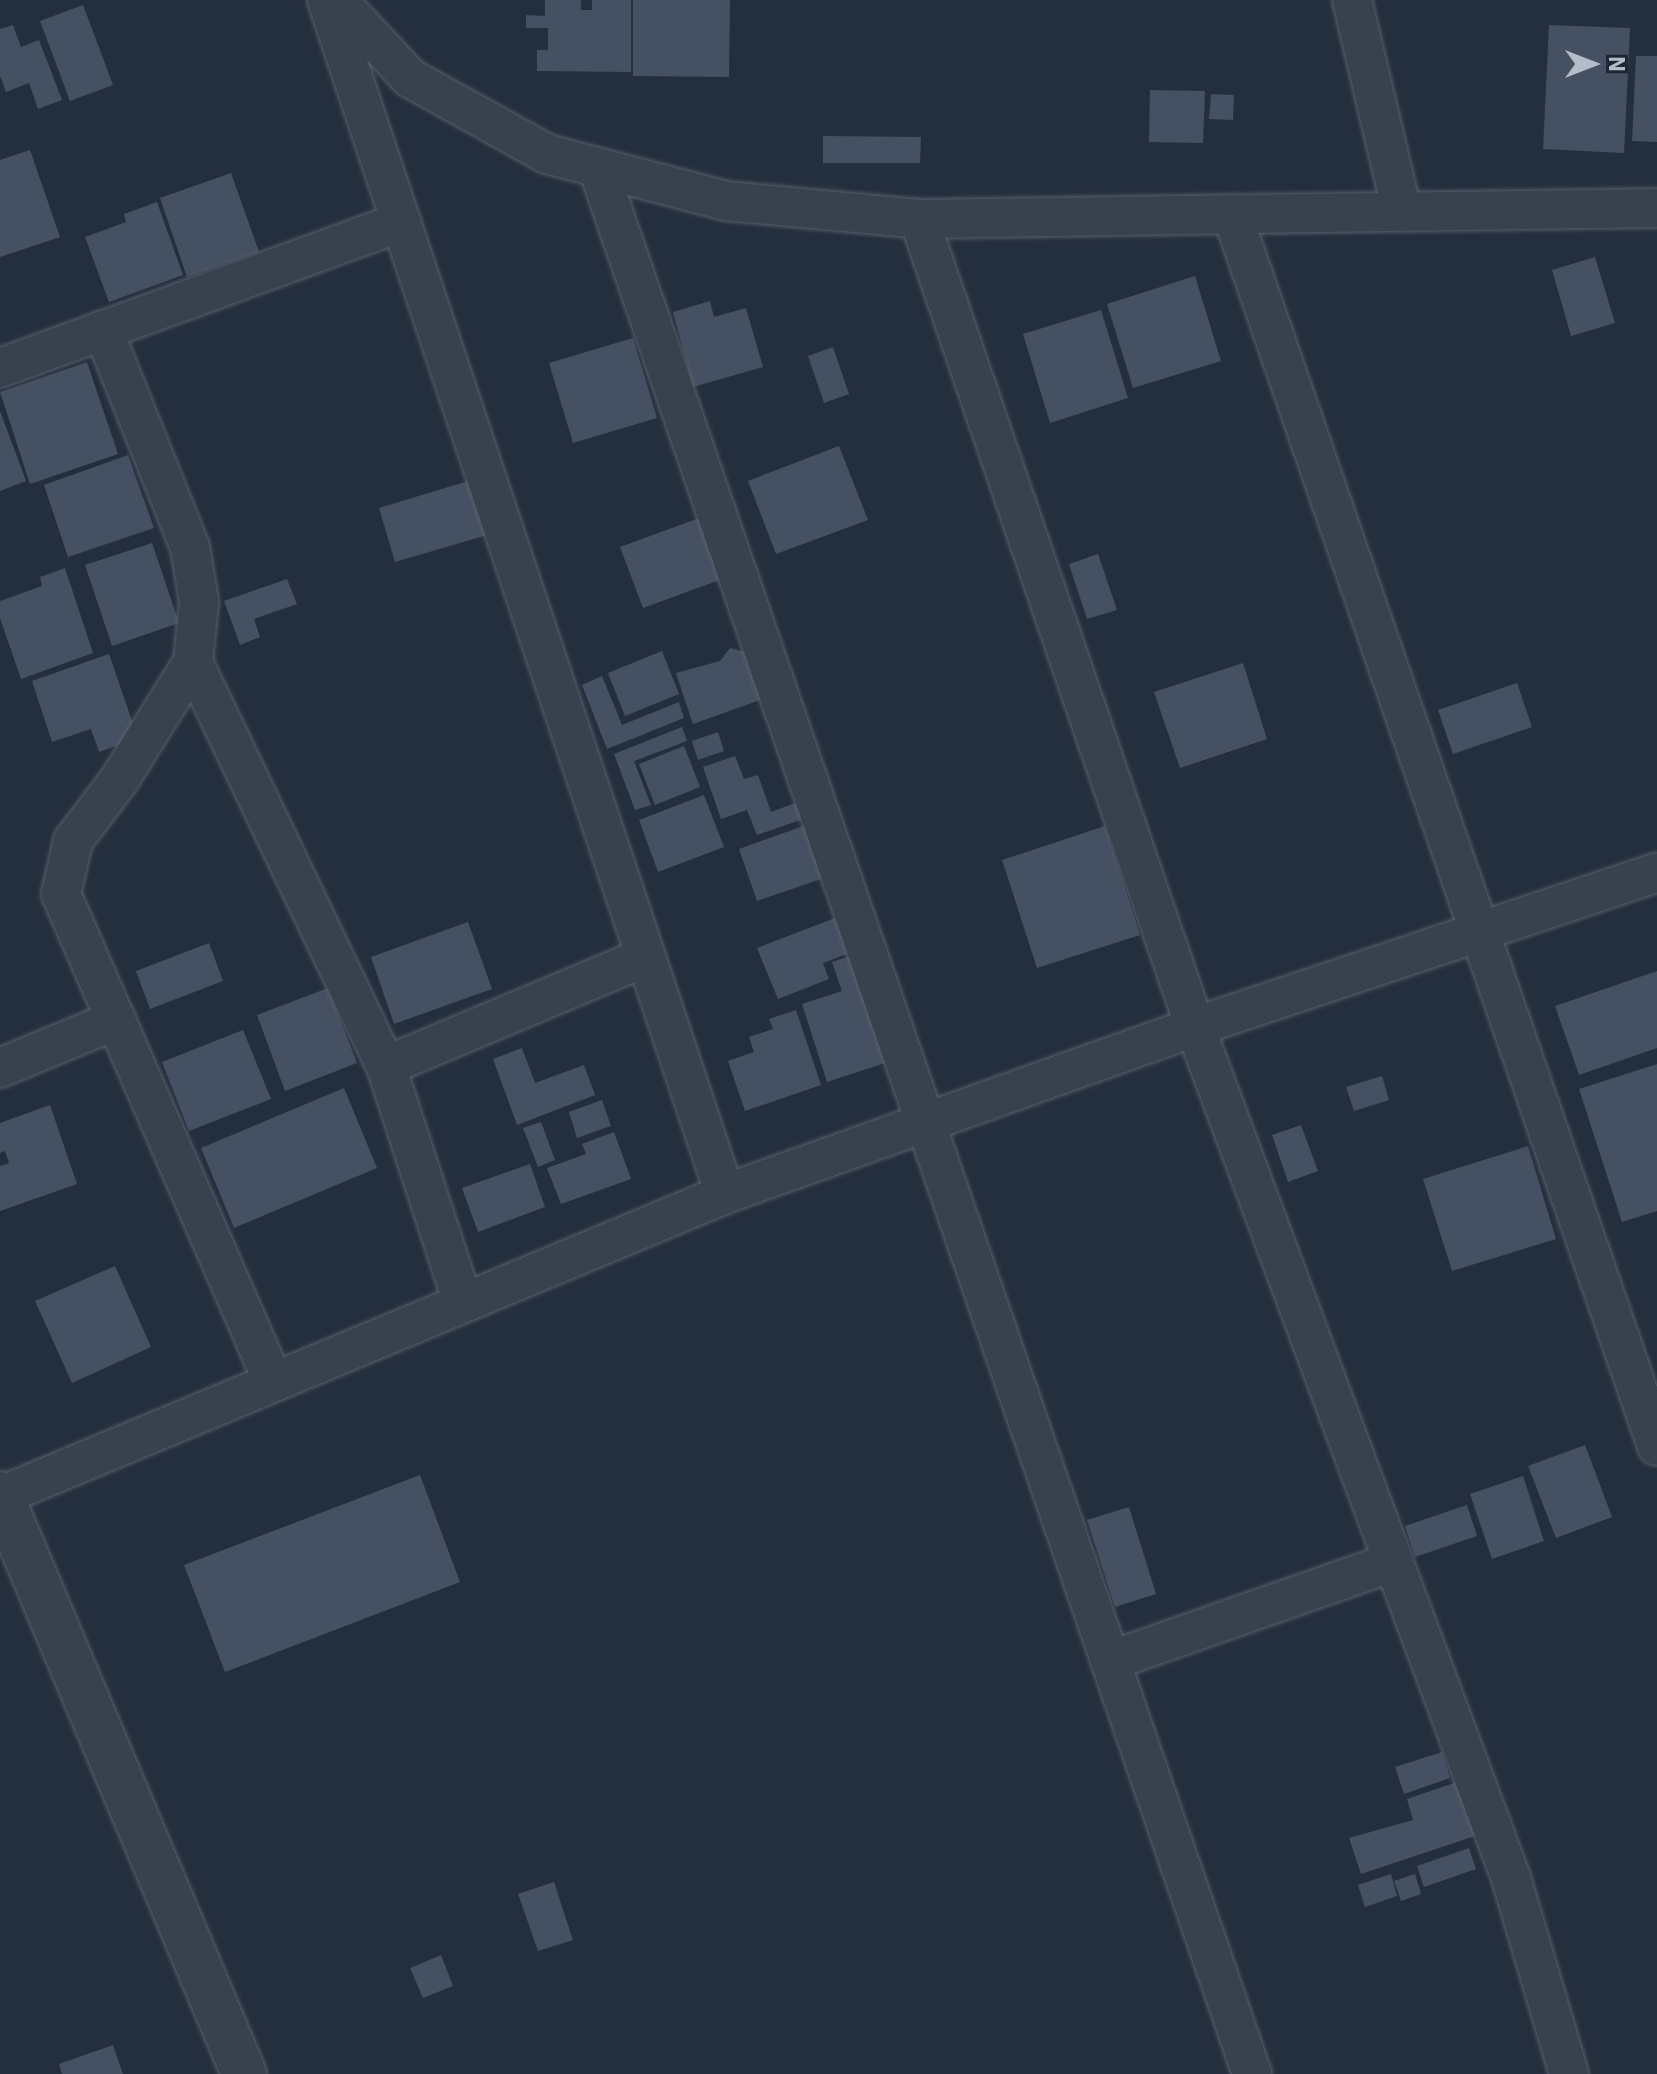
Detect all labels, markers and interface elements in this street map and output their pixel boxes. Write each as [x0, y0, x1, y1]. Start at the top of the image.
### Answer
north arrow [1553, 24, 1633, 104]
text: N [1603, 56, 1632, 72]

